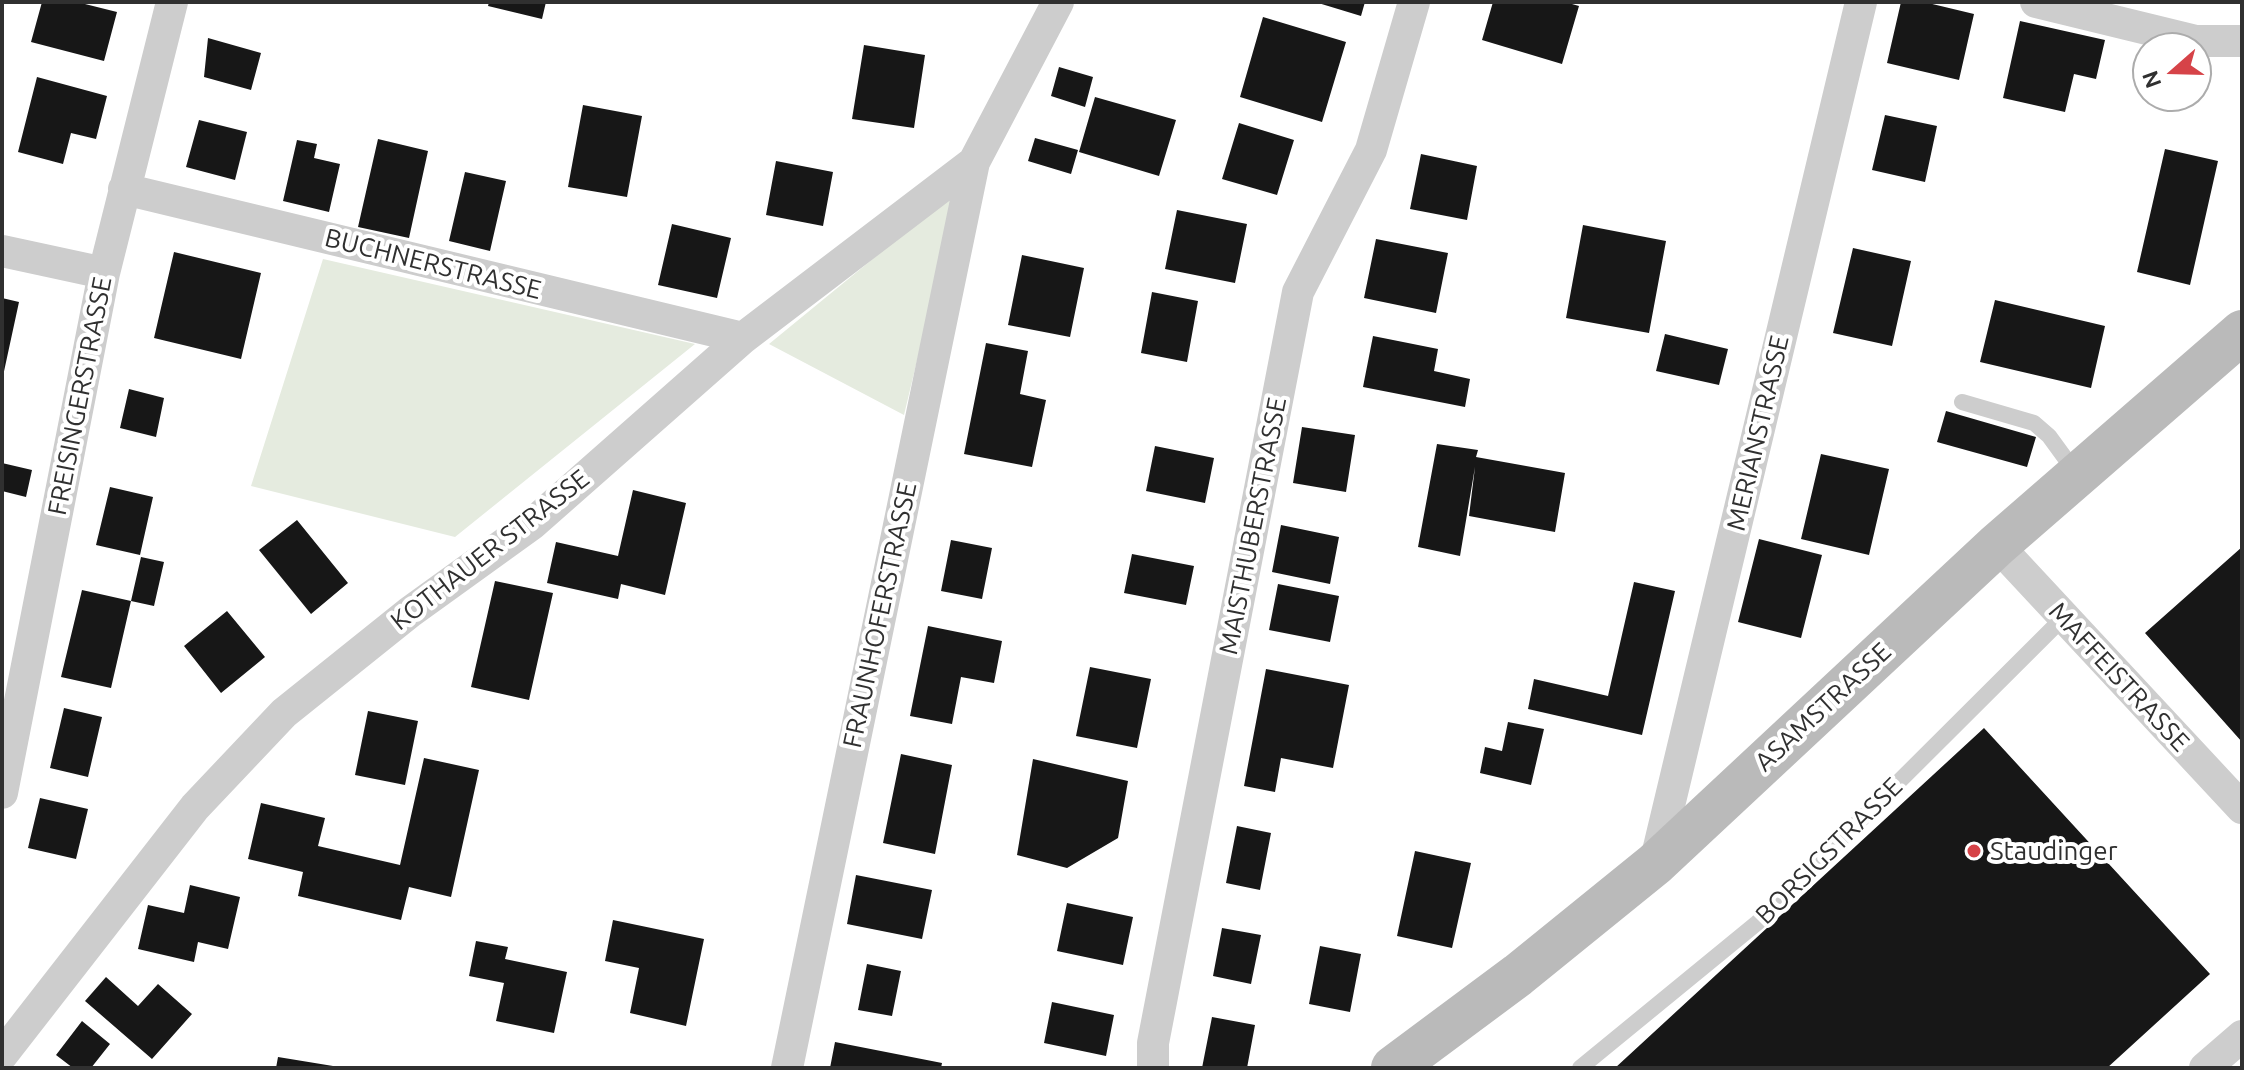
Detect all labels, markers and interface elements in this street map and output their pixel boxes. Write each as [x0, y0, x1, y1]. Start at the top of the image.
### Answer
north arrow [2132, 32, 2212, 112]
text: N [2136, 68, 2165, 92]
street label: BUCHNERSTRASSE [322, 222, 544, 306]
street label: FREISINGERSTRASSE [42, 274, 118, 518]
street label: MERIANSTRASSE [1720, 332, 1796, 534]
street label: MAISTHUBERSTRASSE [1213, 395, 1293, 657]
street label: KOTHAUER STRASSE [385, 463, 595, 637]
street label: FRAUNHOFERSTRASSE [837, 479, 923, 751]
street label: MAFFEISTRASSE [2042, 596, 2196, 758]
street label: ASAMSTRASSE [1749, 636, 1897, 778]
street label: BORSIGSTRASSE [1749, 771, 1909, 931]
place label: Staudinger [1990, 835, 2118, 867]
marker: Staudinger [1965, 842, 1983, 860]

